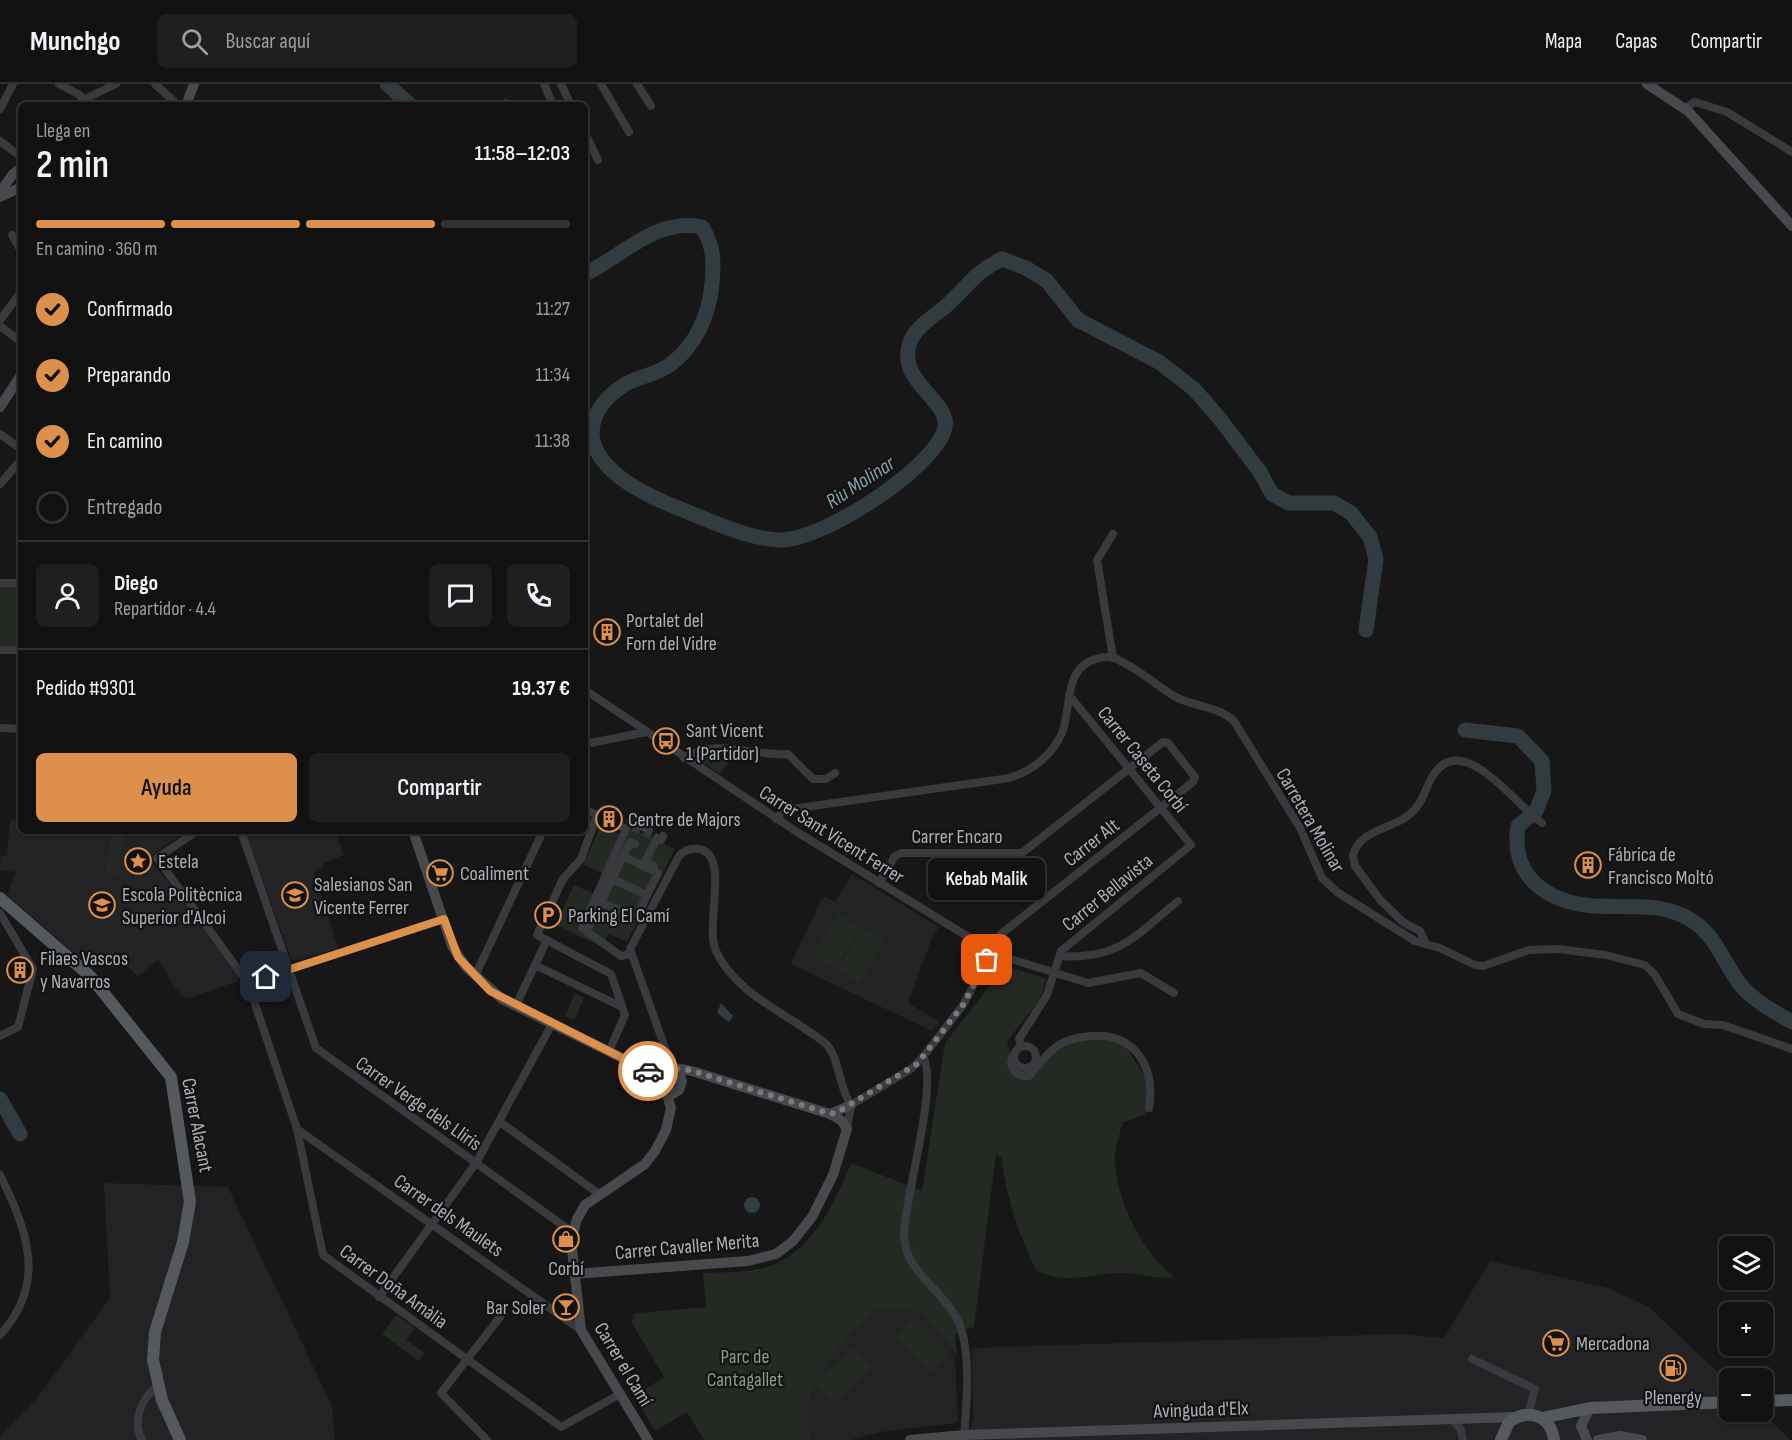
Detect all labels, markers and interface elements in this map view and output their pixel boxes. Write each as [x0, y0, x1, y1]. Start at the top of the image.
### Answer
search box [157, 14, 577, 68]
text: Munchgo [30, 25, 121, 58]
icon: search [178, 25, 211, 58]
text: Buscar aquí [226, 28, 310, 55]
text: Mapa [1545, 29, 1582, 54]
text: Capas [1615, 29, 1657, 54]
text: Compartir [1690, 29, 1762, 54]
text: Llega en [36, 119, 90, 143]
text: 11:58–12:03 [475, 140, 570, 167]
text: 2 min [36, 142, 109, 189]
text: En camino · 360 m [36, 237, 157, 261]
icon: check [36, 293, 69, 326]
text: Confirmado [87, 296, 173, 323]
text: 11:27 [536, 297, 570, 321]
icon: check [36, 359, 69, 392]
text: Preparando [87, 362, 171, 389]
text: 11:34 [535, 363, 570, 387]
icon: check [36, 425, 69, 458]
text: En camino [87, 428, 163, 455]
text: 11:38 [535, 429, 570, 453]
water label: Riu Molinar [821, 450, 900, 514]
text: Entregado [87, 494, 162, 521]
button: person [36, 564, 99, 627]
button: chat [429, 564, 492, 627]
button: phone [507, 564, 570, 627]
text: Diego [114, 570, 158, 597]
text: Repartidor · 4.4 [114, 597, 216, 621]
place label: Portalet del Forn del Vidre [626, 609, 717, 656]
building icon: Portalet del Forn del Vidre [592, 617, 622, 647]
text: Pedido #9301 [36, 675, 136, 702]
text: 19.37 € [512, 675, 570, 702]
street label: Carrer Caseta Corbí [1092, 702, 1193, 818]
place label: Sant Vicent 1 (Partidor) [686, 719, 764, 766]
bus stop icon: Sant Vicent 1 (Partidor) [651, 726, 681, 756]
button: Ayuda [36, 753, 297, 822]
button: Compartir [309, 753, 570, 822]
street label: Carretera Molinar [1271, 764, 1350, 877]
street label: Carrer Sant Vicent Ferrer [755, 781, 909, 889]
building icon: Centre de Majors [594, 804, 624, 834]
place label: Centre de Majors [628, 808, 741, 832]
street label: Carrer Alt [1059, 814, 1124, 872]
street label: Carrer Encaro [911, 825, 1003, 849]
place label: Fábrica de Francisco Moltó [1608, 843, 1714, 890]
place icon: Estela [123, 846, 153, 876]
street label: Carrer Bellavista [1058, 849, 1158, 937]
place label: Estela [158, 850, 199, 874]
building icon: Fábrica de Francisco Moltó [1573, 850, 1603, 880]
supermarket icon: Coaliment [425, 858, 455, 888]
callout: Kebab Malik [928, 858, 1046, 900]
place label: Coaliment [460, 862, 529, 886]
text: Kebab Malik [945, 867, 1028, 891]
place label: Salesianos San Vicente Ferrer [314, 873, 413, 920]
school or university icon: Salesianos San Vicente Ferrer [280, 880, 310, 910]
place label: Escola Politècnica Superior d'Alcoi [122, 883, 242, 930]
school or university icon: Escola Politècnica Superior d'Alcoi [87, 890, 117, 920]
parking icon: Parking El Camí [533, 900, 563, 930]
place label: Parking El Camí [568, 904, 670, 928]
pin [961, 934, 1012, 985]
icon: bag [970, 943, 1003, 976]
place label: Filaes Vascos y Navarros [40, 947, 128, 994]
pin [240, 951, 291, 1002]
building icon: Filaes Vascos y Navarros [5, 955, 35, 985]
icon: home [249, 960, 282, 993]
courier [618, 1041, 678, 1101]
street label: Carrer Verge dels Lliris [351, 1051, 486, 1156]
icon: car [632, 1055, 665, 1088]
street label: Carrer Alacant [176, 1076, 218, 1174]
street label: Carrer dels Maulets [389, 1169, 508, 1262]
shop icon: Corbí [551, 1224, 581, 1254]
street label: Carrer Cavaller Merita [614, 1229, 760, 1265]
map controls [1719, 1236, 1773, 1422]
button: layers [1719, 1236, 1773, 1290]
street label: Carrer Doña Amàlia [335, 1240, 452, 1334]
place label: Corbí [548, 1257, 584, 1281]
bar icon: Bar Soler [551, 1292, 581, 1322]
place label: Bar Soler [486, 1296, 546, 1320]
button: + [1719, 1302, 1773, 1356]
street label: Carrer el Camí [589, 1318, 658, 1411]
supermarket icon: Mercadona [1541, 1328, 1571, 1358]
place label: Mercadona [1576, 1332, 1650, 1356]
park label: Parc de Cantagallet [707, 1345, 783, 1392]
fuel station icon: Plenergy [1658, 1353, 1688, 1383]
button: − [1719, 1368, 1773, 1422]
place label: Plenergy [1644, 1386, 1702, 1410]
street label: Avinguda d'Elx [1152, 1396, 1249, 1424]

